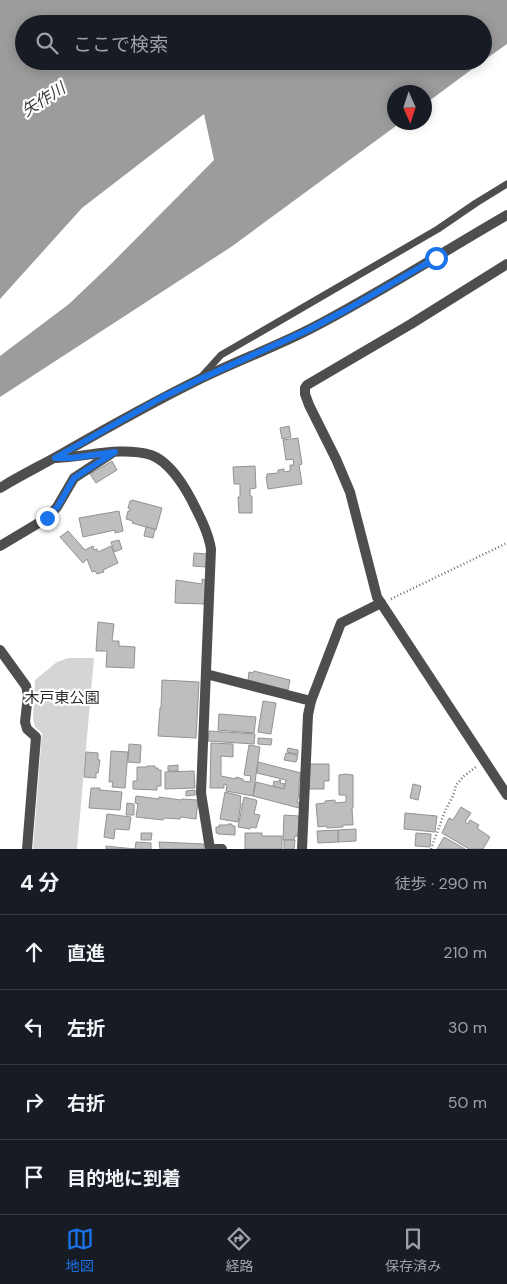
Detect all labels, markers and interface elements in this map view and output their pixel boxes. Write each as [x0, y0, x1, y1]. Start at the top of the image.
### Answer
search box [15, 15, 492, 70]
icon: search [33, 29, 61, 57]
text: ここで検索 [73, 32, 168, 57]
water label: 矢作川 [17, 76, 71, 121]
north arrow [387, 85, 432, 130]
route start [425, 247, 448, 270]
route end [36, 507, 59, 530]
park label: 木戸東公園 [24, 688, 100, 708]
text: 4 分 [20, 869, 60, 897]
text: 徒歩 · 290 m [395, 873, 487, 894]
icon: ahead [20, 938, 48, 966]
text: 直進 [67, 941, 105, 966]
text: 210 m [443, 942, 487, 963]
icon: left [20, 1013, 48, 1041]
text: 左折 [67, 1016, 105, 1041]
text: 30 m [448, 1017, 487, 1038]
icon: right [20, 1088, 48, 1116]
text: 右折 [67, 1091, 105, 1116]
text: 50 m [448, 1092, 487, 1113]
icon: arrive [20, 1163, 48, 1191]
text: 目的地に到着 [67, 1166, 181, 1191]
tab: 地図 [66, 1225, 94, 1275]
tab: 経路 [225, 1225, 253, 1275]
tab: 保存済み [385, 1225, 441, 1275]

